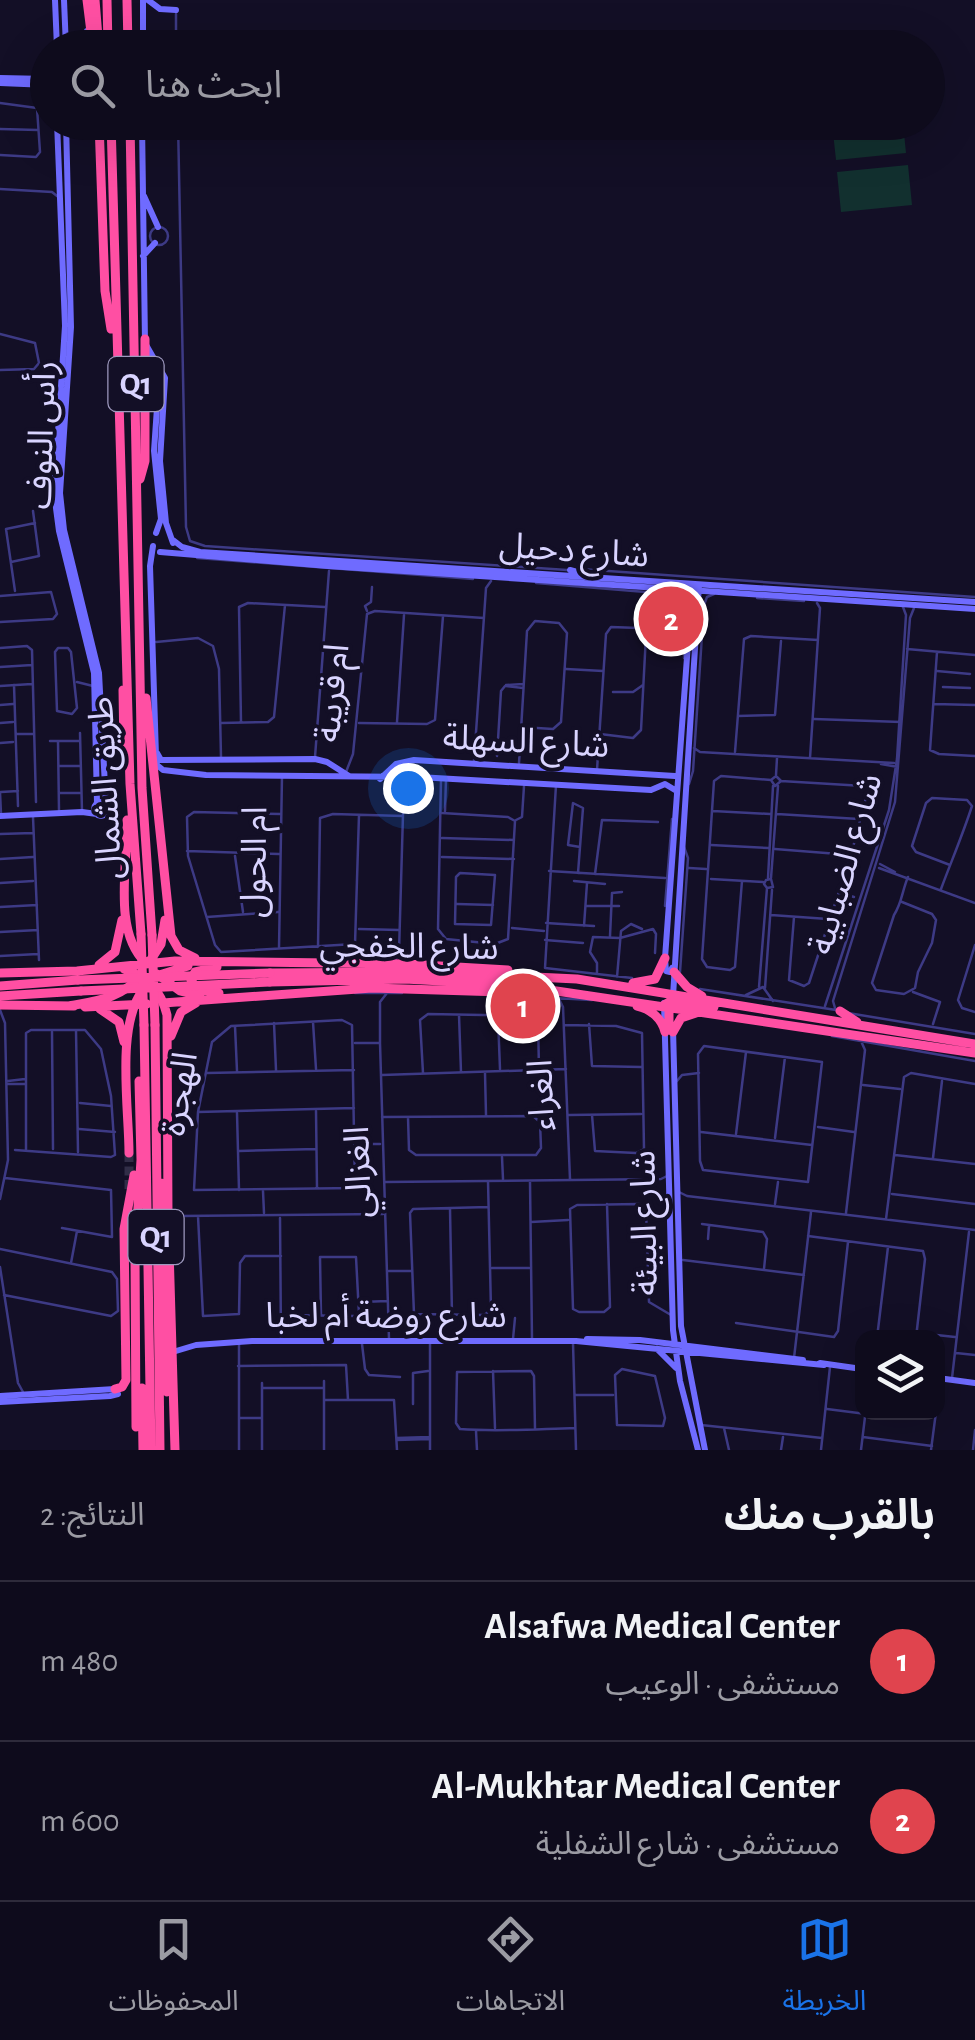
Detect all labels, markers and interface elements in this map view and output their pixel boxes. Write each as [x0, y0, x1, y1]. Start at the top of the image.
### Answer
search box [30, 30, 945, 140]
icon: search [65, 58, 120, 113]
text: ابحث هنا [145, 67, 282, 105]
road number: Q1 [108, 357, 164, 411]
street label: رأس النوف [17, 360, 64, 510]
street label: شارع دحيل [498, 528, 650, 581]
pin: 2 [638, 582, 704, 656]
street label: ام قريبة [310, 642, 363, 745]
street label: طريق الشمال [84, 696, 130, 880]
street label: شارع السهلة [442, 720, 610, 771]
your location [383, 763, 434, 814]
street label: شارع الضبابية [804, 770, 895, 960]
street label: ام الحول [237, 806, 280, 918]
street label: شارع الخفجي [319, 928, 499, 974]
pin: 1 [490, 968, 556, 1044]
street label: الهجرة [156, 1050, 205, 1138]
street label: الغراء [523, 1059, 562, 1131]
street label: الغزالي [340, 1125, 386, 1219]
street label: شارع البيئة [626, 1150, 671, 1296]
road number: Q1 [128, 1210, 184, 1264]
street label: شارع روضة أم لخبا [265, 1293, 507, 1341]
map controls [855, 1330, 945, 1420]
button: layers [855, 1330, 945, 1420]
text: بالقرب منك [724, 1495, 935, 1537]
text: النتائج: 2 [40, 1499, 145, 1531]
text: Alsafwa Medical Center [484, 1608, 840, 1646]
text: 480 m [40, 1645, 118, 1677]
text: 1 [897, 1645, 908, 1677]
text: مستشفى · الوعيب [606, 1668, 840, 1700]
text: Al-Mukhtar Medical Center [431, 1768, 840, 1806]
text: 600 m [40, 1805, 120, 1837]
text: 2 [895, 1805, 910, 1837]
text: مستشفى · شارع الشفلية [536, 1828, 840, 1860]
tab: المحفوظات [109, 1912, 239, 2031]
tab: الاتجاهات [456, 1912, 565, 2031]
tab: الخريطة [782, 1912, 866, 2031]

